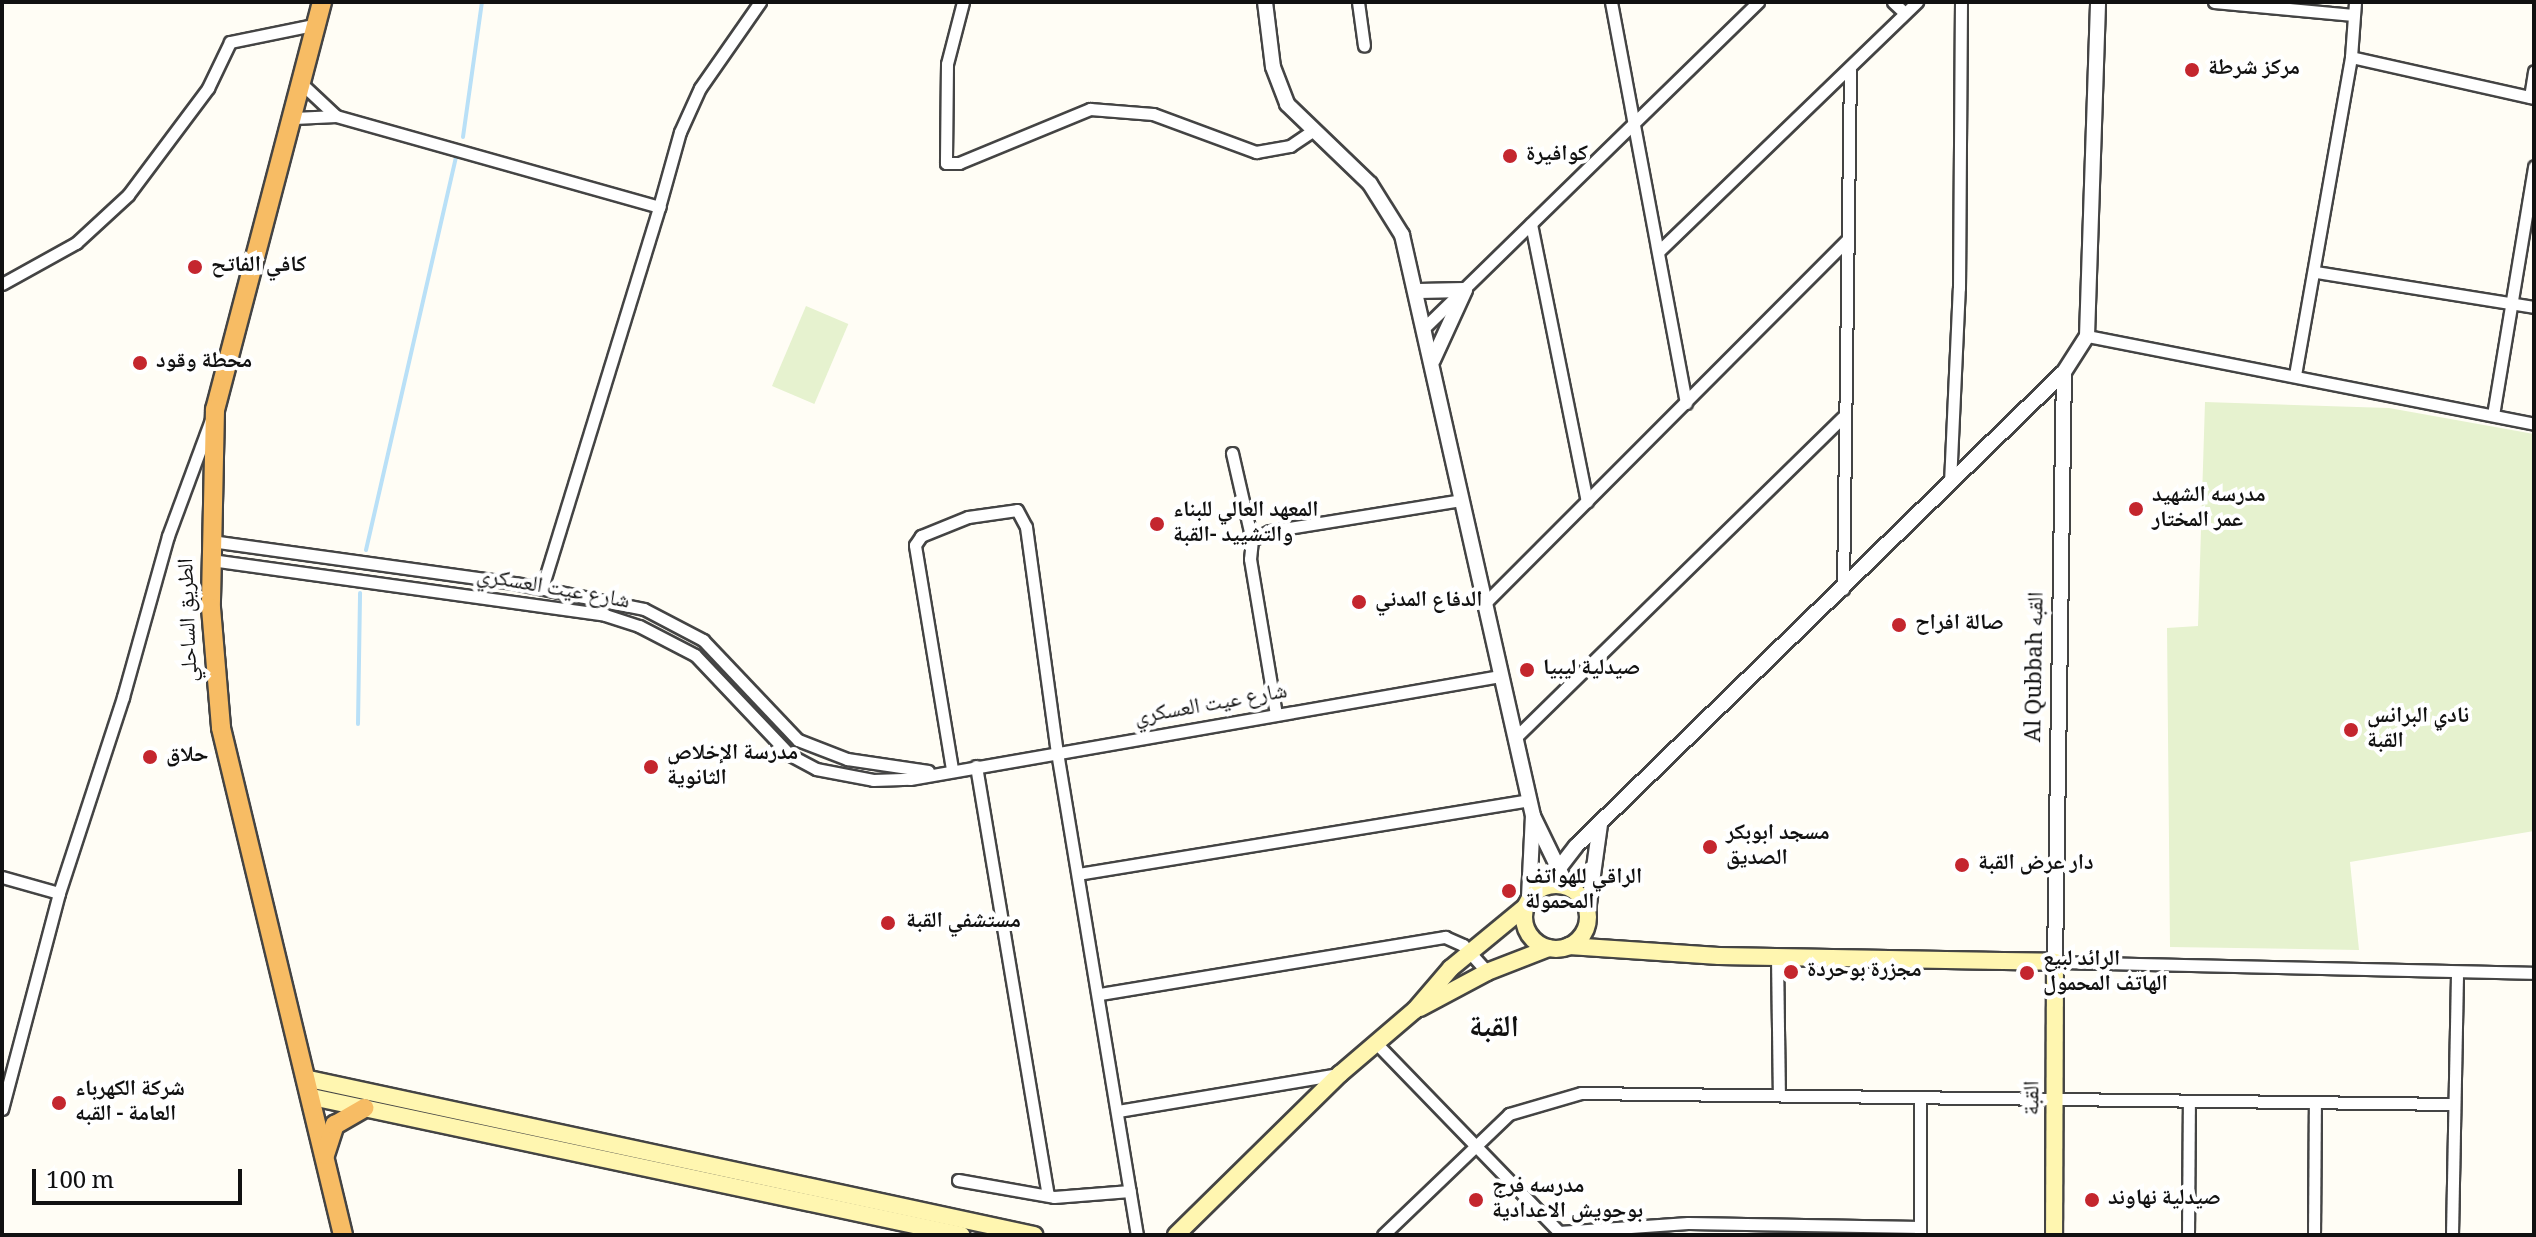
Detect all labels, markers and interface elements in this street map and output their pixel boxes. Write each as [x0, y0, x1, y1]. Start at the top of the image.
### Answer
place label: مركز شرطة [2208, 57, 2300, 83]
marker: مركز شرطة [2183, 61, 2201, 79]
place label: كوافيرة [1526, 143, 1588, 169]
marker: كوافيرة [1501, 147, 1519, 165]
place label: كافي الفاتح [211, 254, 306, 280]
marker: كافي الفاتح [186, 258, 204, 276]
place label: محطة وقود [156, 350, 252, 376]
marker: محطة وقود [131, 354, 149, 372]
place label: مدرسه الشهيد عمر المختار [2152, 483, 2266, 534]
place label: المعهد العالي للبناء والتشييد -القبة [1173, 498, 1319, 550]
marker: مدرسه الشهيد عمر المختار [2127, 500, 2145, 518]
marker: المعهد العالي للبناء والتشييد -القبة [1148, 515, 1166, 533]
street label: الطريق الساحلي [175, 558, 205, 682]
street label: شارع عيت العسكري [475, 564, 631, 616]
place label: الدفاع المدني [1375, 589, 1483, 615]
street label: Al Qubbah القبه [2022, 592, 2052, 742]
marker: الدفاع المدني [1350, 593, 1368, 611]
place label: صالة افراح [1915, 612, 2004, 638]
marker: صالة افراح [1890, 616, 1908, 634]
place label: صيدلية ليبيا [1543, 657, 1640, 683]
marker: صيدلية ليبيا [1518, 661, 1536, 679]
street label: شارع عيت العسكري [1133, 680, 1289, 732]
place label: نادي البرانس القبة [2367, 704, 2469, 756]
marker: نادي البرانس القبة [2342, 721, 2360, 739]
place label: مدرسة الإخلاص الثانوية [667, 741, 798, 792]
place label: حلاق [166, 744, 209, 770]
marker: حلاق [141, 748, 159, 766]
marker: مدرسة الإخلاص الثانوية [642, 758, 660, 776]
place label: مسجد ابوبكر الصديق [1726, 821, 1830, 872]
marker: مسجد ابوبكر الصديق [1701, 838, 1719, 856]
place label: دار عرض القبة [1978, 852, 2094, 878]
marker: دار عرض القبة [1953, 856, 1971, 874]
place label: الراقي للهواتف المحمولة [1525, 865, 1642, 916]
marker: الراقي للهواتف المحمولة [1500, 882, 1518, 900]
place label: مستشفي القبة [906, 910, 1021, 936]
marker: مستشفي القبة [877, 912, 899, 934]
place label: الرائد لبيع الهاتف المحمول [2043, 947, 2168, 998]
place label: مجزرة بوحردة [1807, 959, 1922, 985]
marker: مجزرة بوحردة [1782, 963, 1800, 981]
marker: الرائد لبيع الهاتف المحمول [2018, 964, 2036, 982]
district label: القبة [1469, 1012, 1519, 1048]
place label: شركة الكهرباء العامة - القبه [75, 1077, 185, 1128]
street label: القبة [2021, 1081, 2047, 1115]
marker: شركة الكهرباء العامة - القبه [50, 1094, 68, 1112]
scale bar [36, 1153, 246, 1203]
text: 100 m [46, 1162, 114, 1203]
place label: مدرسه فرج بوحويش الاعدادية [1492, 1174, 1643, 1226]
place label: صيدلية نهاوند [2108, 1187, 2221, 1213]
marker: مدرسه فرج بوحويش الاعدادية [1467, 1191, 1485, 1209]
marker: صيدلية نهاوند [2083, 1191, 2101, 1209]

